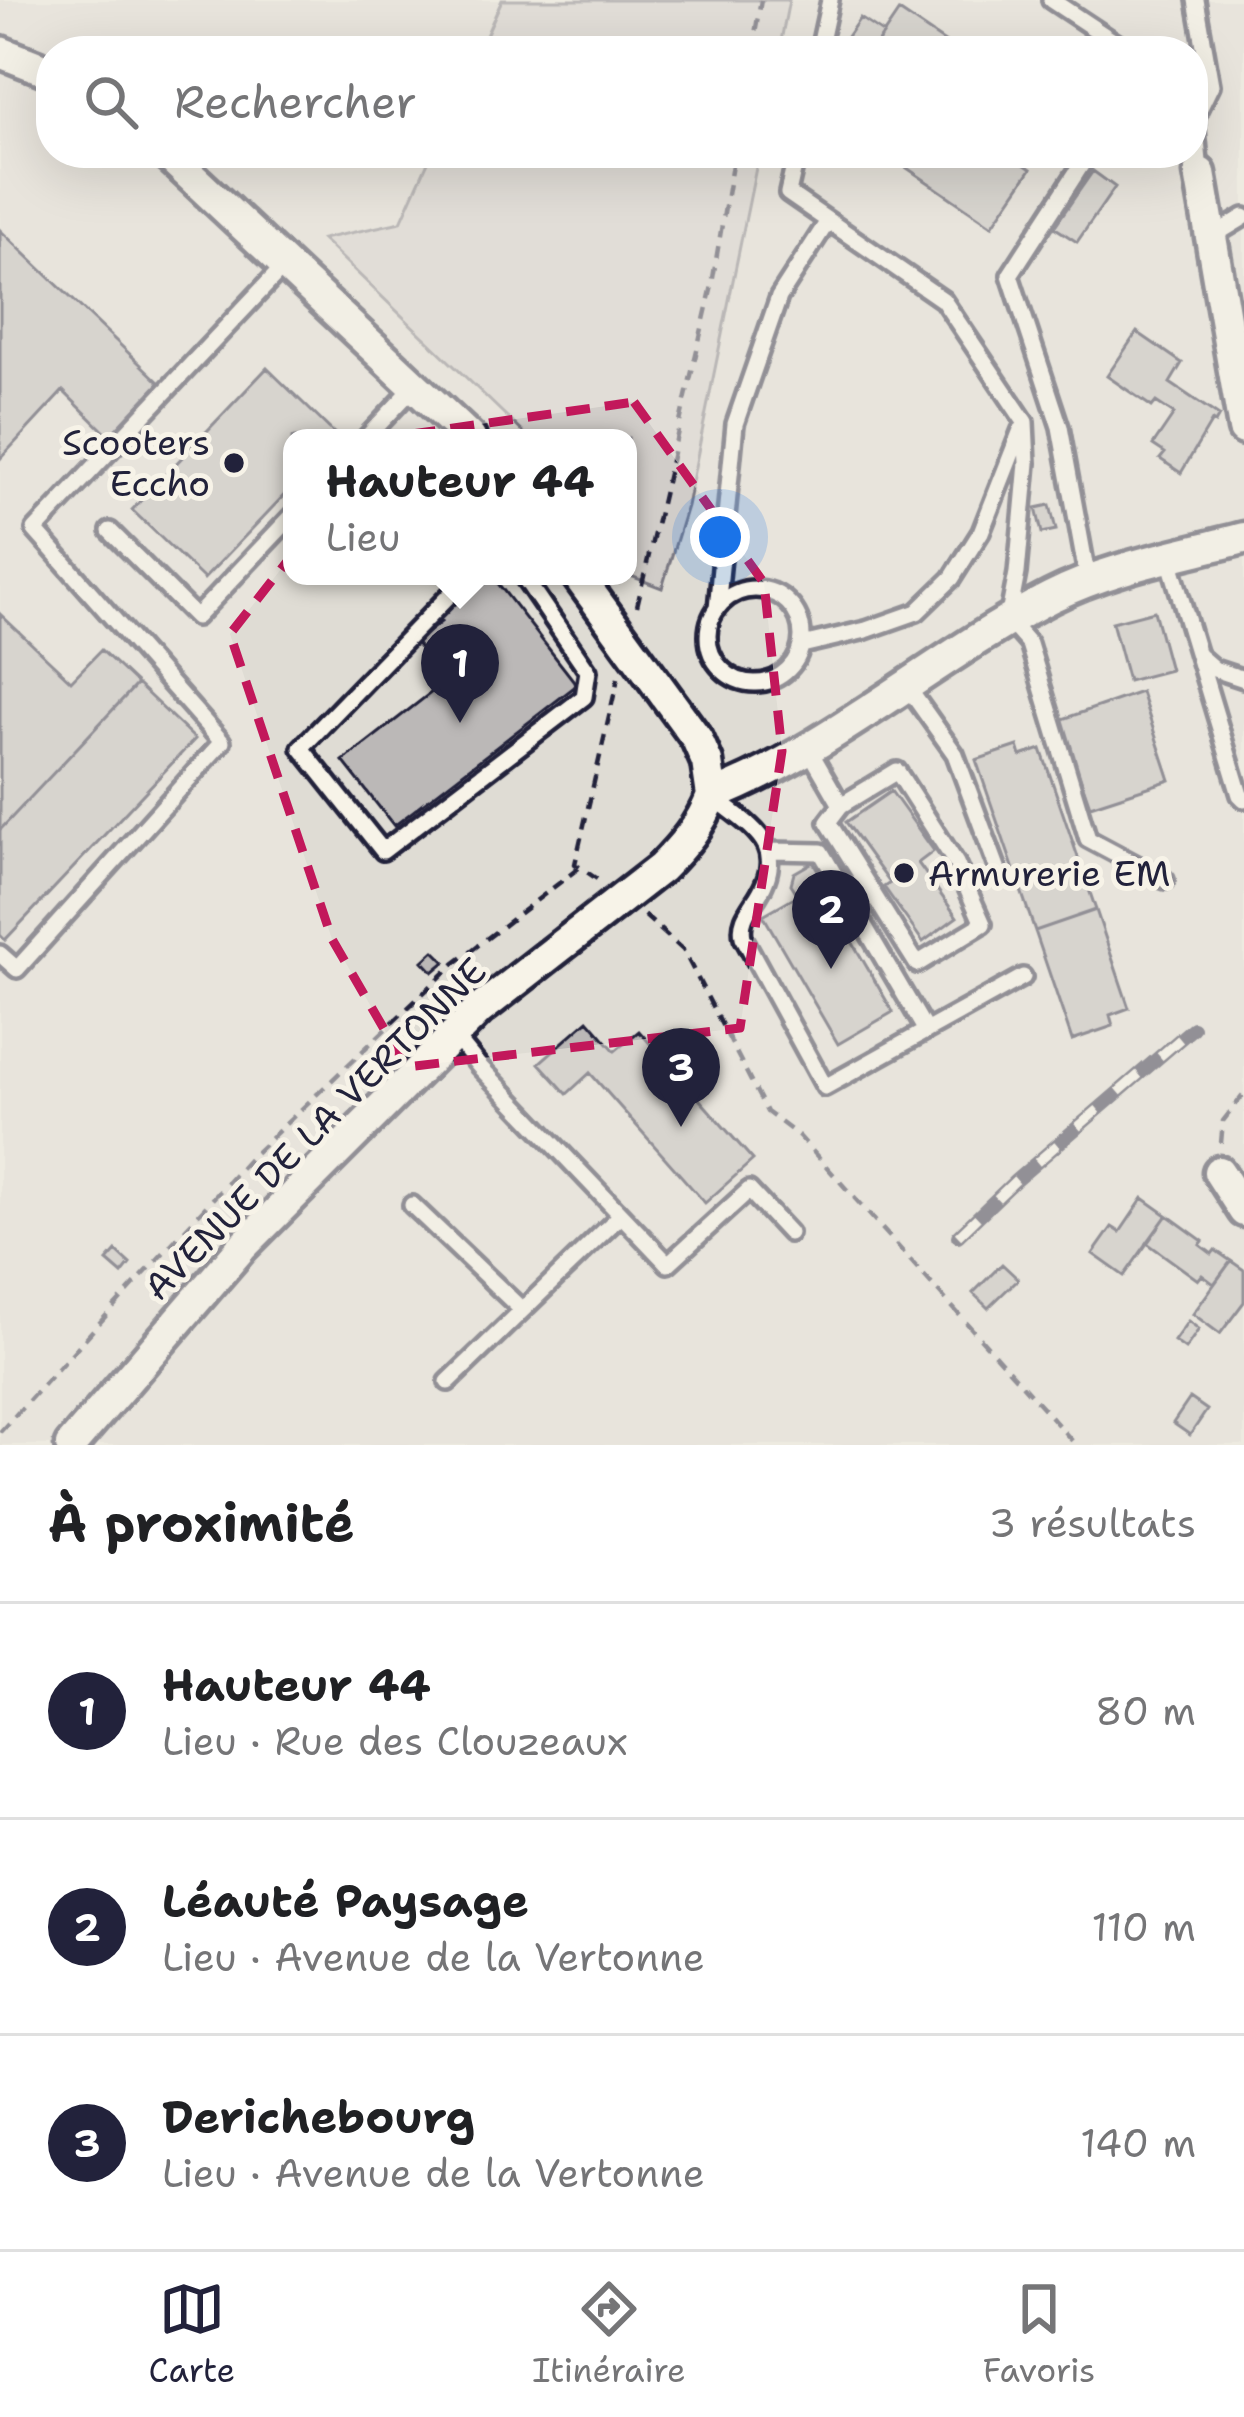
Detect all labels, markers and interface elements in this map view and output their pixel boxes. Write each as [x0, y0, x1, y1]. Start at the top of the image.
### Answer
search box [36, 36, 1208, 168]
icon: search [78, 69, 144, 135]
text: Rechercher [174, 72, 417, 132]
place label: Scooters Eccho [62, 418, 210, 508]
popup [283, 429, 637, 585]
marker: Scooters Eccho [221, 450, 247, 476]
text: Hauteur 44 [326, 451, 594, 511]
your location [690, 507, 750, 567]
text: Lieu [326, 511, 400, 563]
pin: 1 [421, 624, 499, 723]
place label: Armurerie EM [928, 849, 1170, 898]
marker: Armurerie EM [891, 860, 917, 886]
pin: 2 [792, 870, 870, 969]
street label: AVENUE DE LA VERTONNE [133, 947, 497, 1311]
pin: 3 [642, 1028, 720, 1127]
text: À proximité [48, 1489, 355, 1557]
text: 3 résultats [989, 1497, 1196, 1549]
text: Hauteur 44 [162, 1655, 431, 1715]
text: 1 [78, 1685, 96, 1737]
text: 80 m [1095, 1685, 1196, 1737]
text: Lieu · Rue des Clouzeaux [162, 1715, 628, 1767]
text: Léauté Paysage [162, 1871, 529, 1931]
text: 2 [73, 1901, 101, 1953]
text: 110 m [1092, 1901, 1196, 1953]
text: Lieu · Avenue de la Vertonne [162, 1931, 705, 1983]
text: Derichebourg [162, 2087, 475, 2147]
text: 3 [73, 2117, 101, 2169]
text: 140 m [1080, 2117, 1196, 2169]
text: Lieu · Avenue de la Vertonne [162, 2147, 705, 2199]
tab: Carte [149, 2276, 235, 2393]
tab: Itinéraire [532, 2276, 686, 2393]
tab: Favoris [983, 2276, 1095, 2393]

